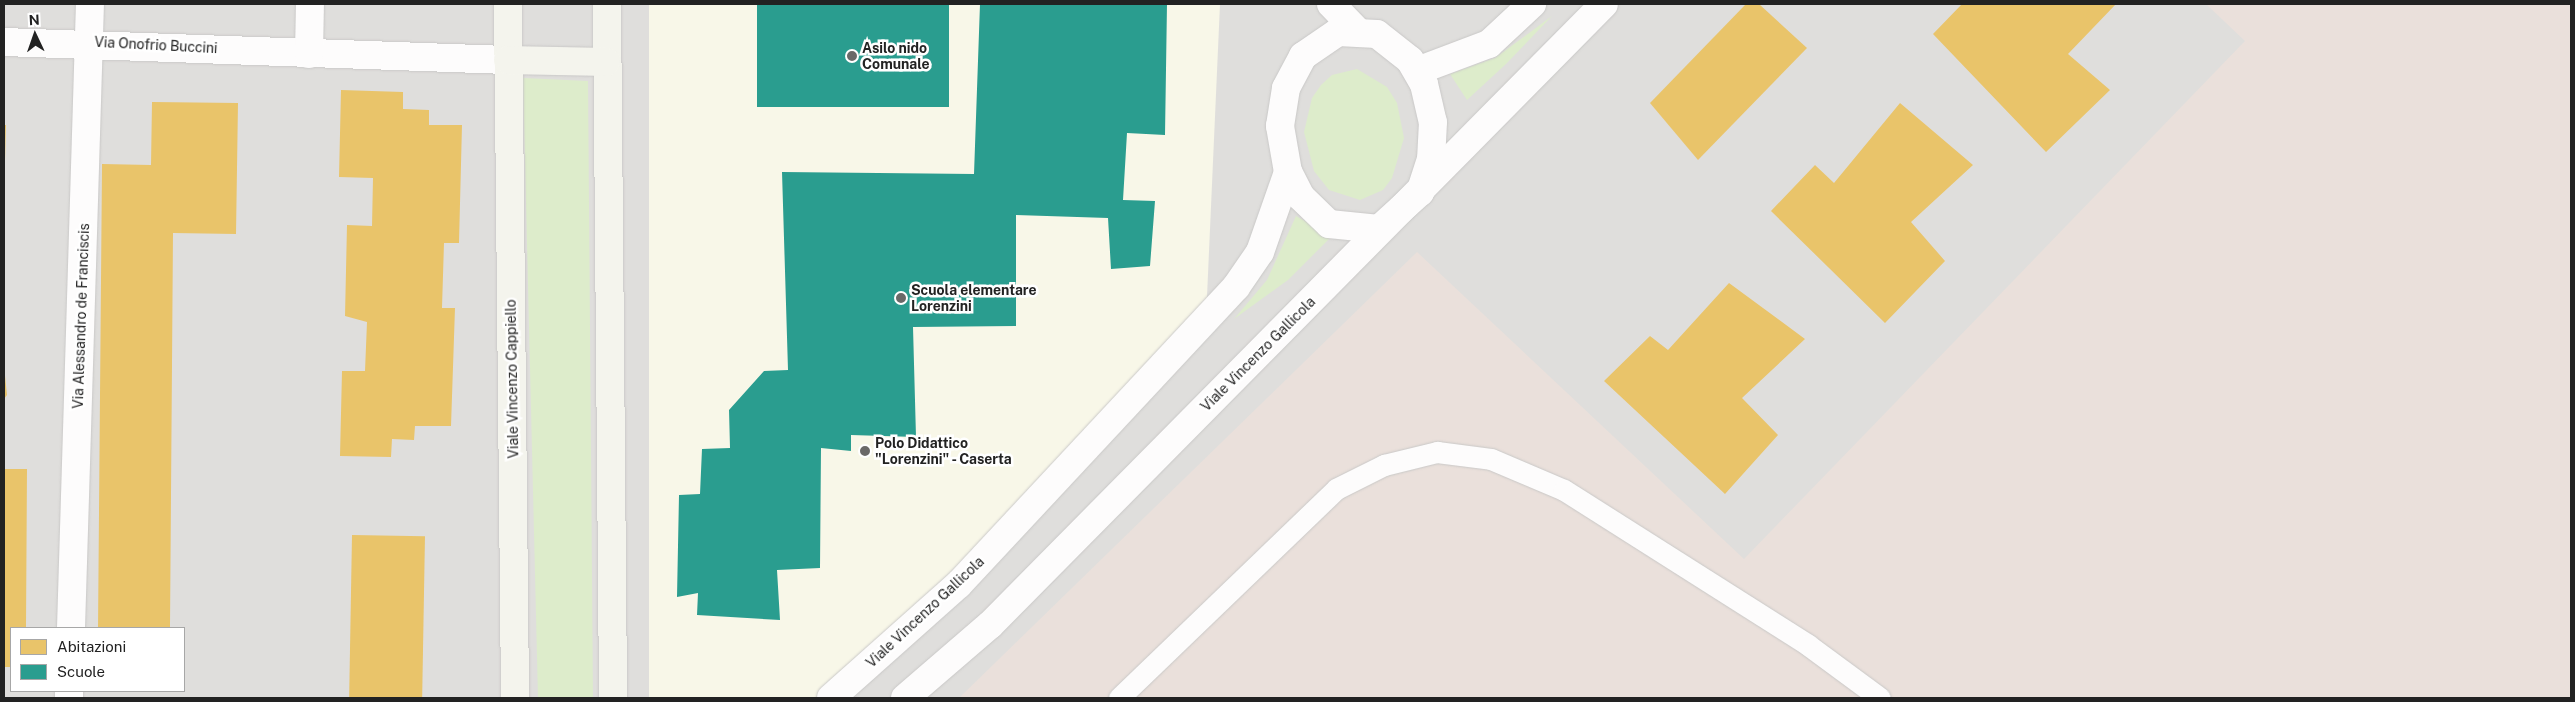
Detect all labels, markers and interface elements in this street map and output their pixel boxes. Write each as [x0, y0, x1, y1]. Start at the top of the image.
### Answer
north arrow [10, 10, 60, 60]
text: N [28, 12, 40, 28]
street label: Via Onofrio Buccini [94, 33, 218, 57]
place label: Asilo nido Comunale [862, 40, 929, 72]
marker: Asilo nido Comunale [846, 50, 858, 62]
street label: Via Alessandro de Franciscis [69, 223, 93, 409]
place label: Scuola elementare Lorenzini [911, 282, 1037, 314]
marker: Scuola elementare Lorenzini [895, 292, 907, 304]
street label: Viale Vincenzo Gallicola [1197, 293, 1319, 415]
street label: Viale Vincenzo Cappiello [502, 299, 522, 459]
place label: Polo Didattico "Lorenzini" - Caserta [875, 435, 1014, 468]
marker: Polo Didattico "Lorenzini" - Caserta [859, 445, 871, 457]
street label: Viale Vincenzo Gallicola [862, 553, 988, 671]
legend [10, 627, 185, 692]
text: Abitazioni [57, 638, 126, 655]
text: Scuole [57, 663, 105, 680]

